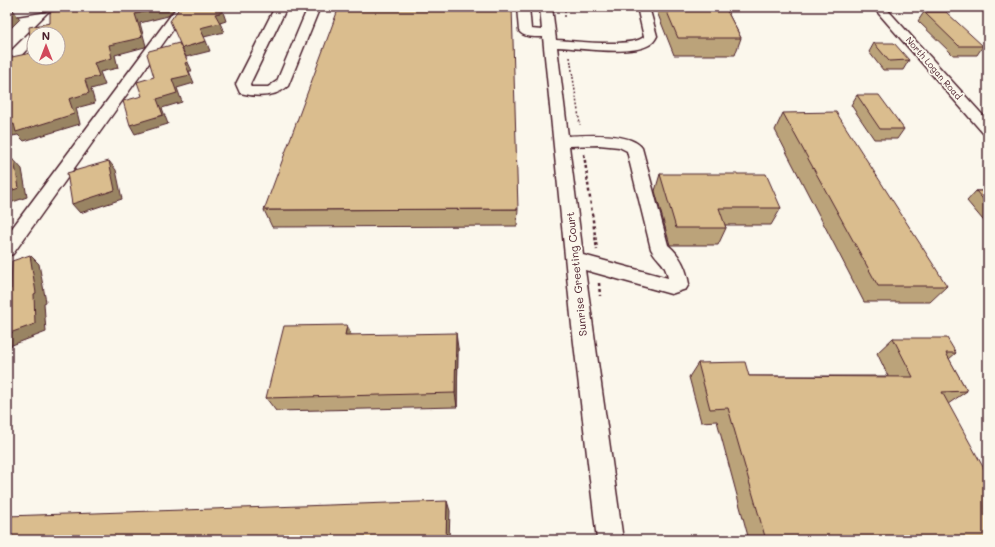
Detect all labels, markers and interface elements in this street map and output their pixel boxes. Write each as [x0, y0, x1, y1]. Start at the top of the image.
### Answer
north arrow [26, 26, 66, 66]
text: N [42, 28, 50, 43]
street label: North Logan Road [904, 34, 964, 102]
street label: Sunrise Greeting Court [562, 211, 590, 337]

